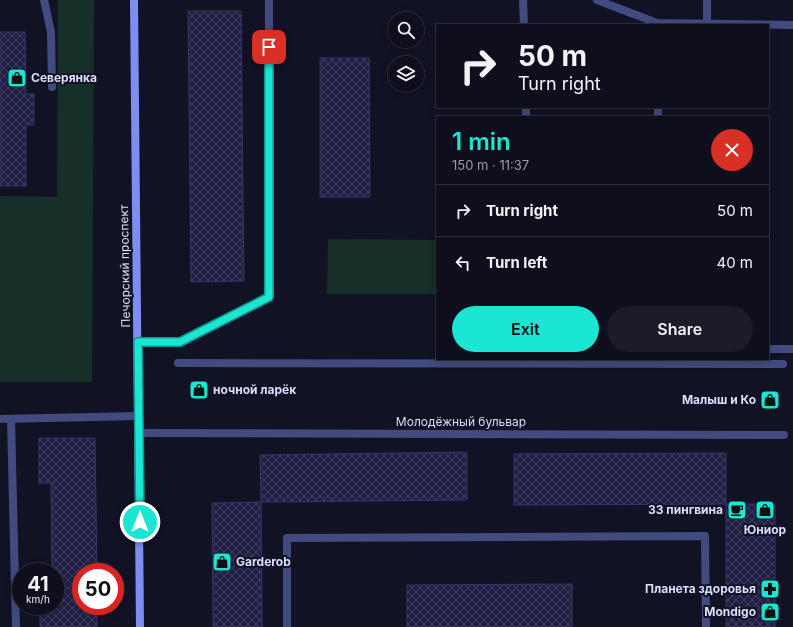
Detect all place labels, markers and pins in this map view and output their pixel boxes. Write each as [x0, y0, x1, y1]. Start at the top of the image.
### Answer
pin [252, 30, 286, 64]
shop icon: Северянка [6, 67, 28, 89]
place label: Северянка [31, 70, 97, 85]
shop icon: ночной ларёк [188, 379, 210, 401]
place label: ночной ларёк [213, 382, 296, 397]
shop icon: Малыш и Ко [759, 389, 781, 411]
place label: Малыш и Ко [682, 392, 756, 407]
cafe icon: 33 пингвина [726, 499, 748, 521]
shop icon: Юниор [754, 499, 776, 521]
place label: 33 пингвина [648, 502, 723, 517]
place label: Юниор [744, 522, 787, 537]
shop icon: Garderob [211, 551, 233, 573]
place label: Garderob [236, 554, 291, 569]
pharmacy icon: Планета здоровья [759, 578, 781, 600]
place label: Планета здоровья [645, 581, 756, 596]
shop icon: Mondigo [759, 601, 781, 623]
place label: Mondigo [704, 604, 756, 619]

